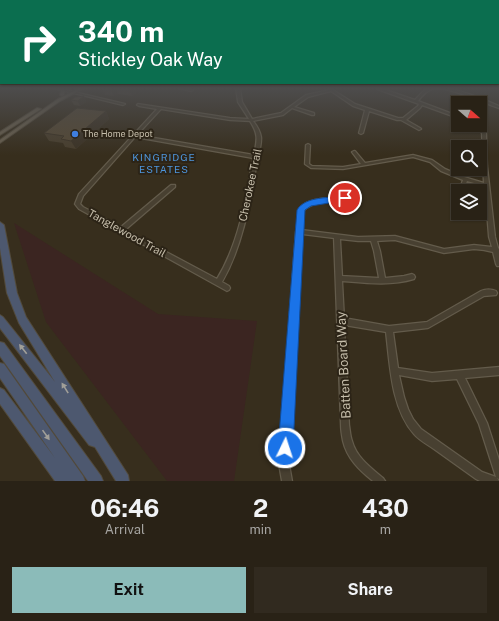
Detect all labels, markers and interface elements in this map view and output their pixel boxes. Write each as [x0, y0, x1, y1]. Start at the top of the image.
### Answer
text: 340 m [78, 15, 164, 48]
icon: right [12, 16, 64, 68]
text: Stickley Oak Way [78, 49, 223, 70]
north arrow [451, 96, 487, 132]
map controls [451, 96, 487, 220]
place label: The Home Depot [83, 128, 153, 139]
marker: The Home Depot [70, 129, 80, 139]
button: search [451, 140, 487, 176]
street label: Cherokee Trail [236, 148, 264, 222]
district label: KINGRIDGE ESTATES [132, 151, 196, 175]
pin [328, 181, 362, 215]
button: layers [451, 184, 487, 220]
icon: arrive [334, 187, 356, 209]
street label: Tanglewood Trail [86, 207, 168, 259]
street label: Batten Board Way [333, 311, 354, 419]
one-way arrow [18, 344, 27, 355]
one-way arrow [61, 383, 69, 393]
position arrow [264, 427, 306, 469]
one-way arrow [42, 430, 50, 440]
text: 06:46 [90, 494, 159, 522]
text: 2 [253, 494, 268, 522]
text: 430 [362, 494, 409, 522]
text: Arrival [105, 522, 145, 537]
text: min [250, 522, 272, 537]
text: m [380, 522, 391, 537]
button: Exit [12, 567, 246, 613]
button: Share [254, 567, 487, 613]

